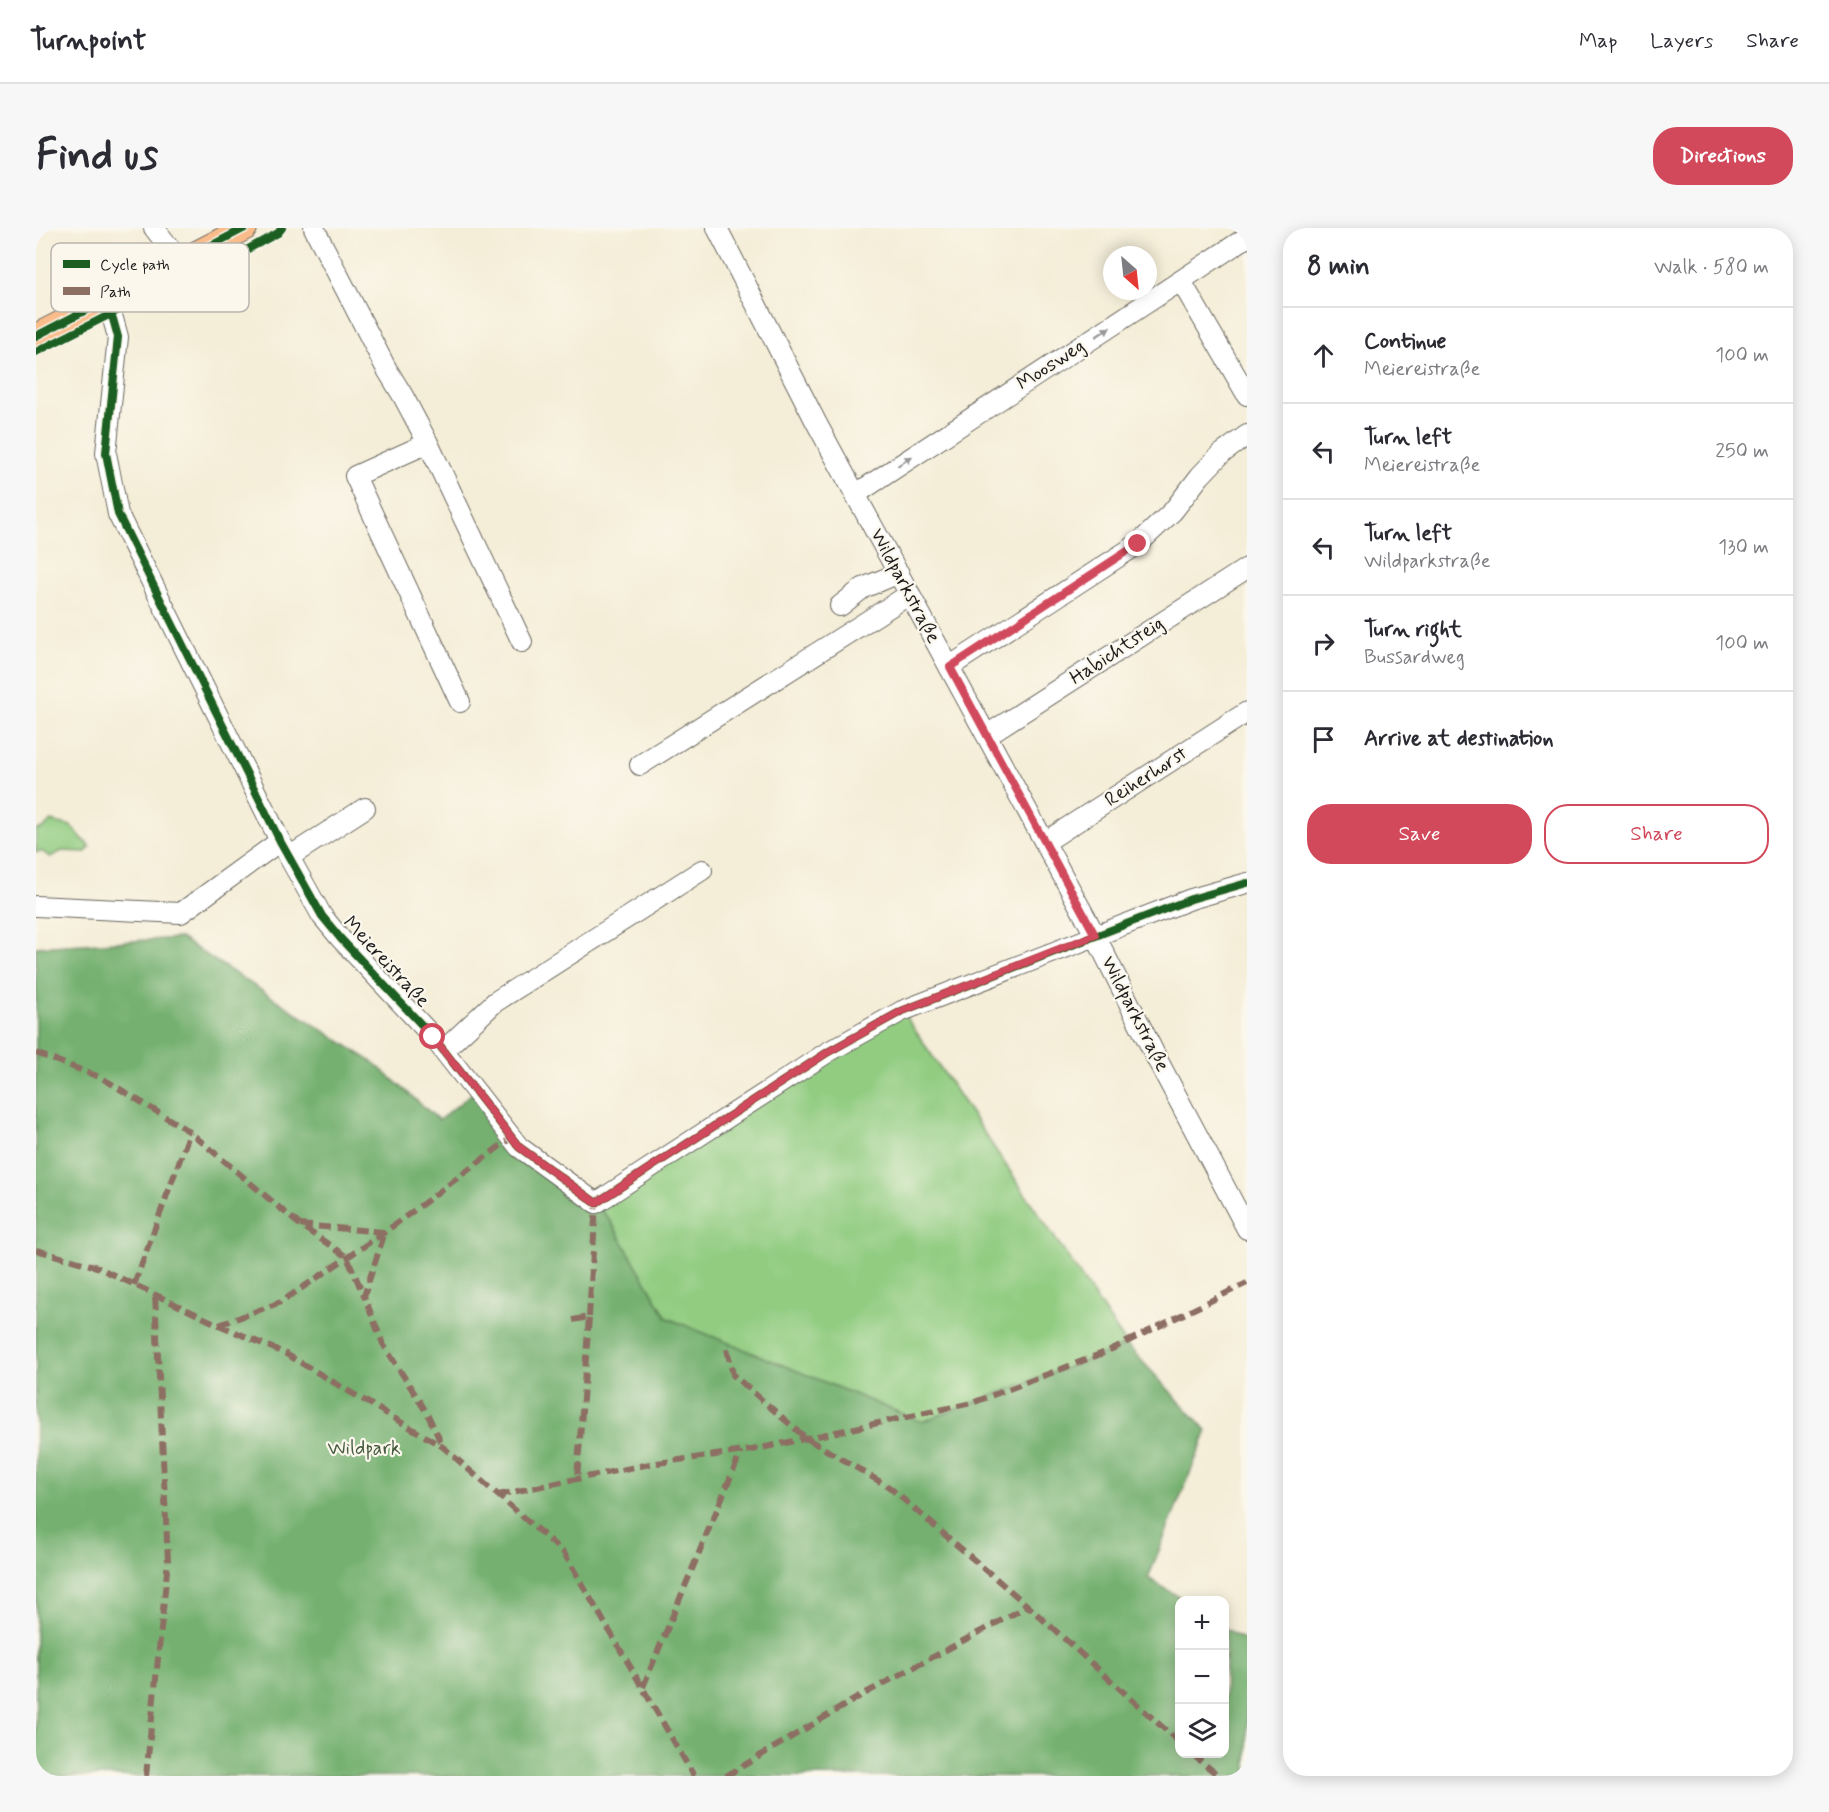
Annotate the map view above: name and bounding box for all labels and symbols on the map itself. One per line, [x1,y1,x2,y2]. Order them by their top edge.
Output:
legend [51,243,249,312]
north arrow [1103,246,1157,300]
text: Cycle path [100,255,170,276]
text: Path [100,282,131,303]
one-way arrow [1095,326,1111,337]
street label: Moosweg [1012,333,1090,397]
one-way arrow [896,456,913,467]
street label: Wildparkstraße [863,524,947,648]
route end [1124,530,1150,556]
street label: Habichtsteig [1065,610,1169,692]
street label: Reiherhorst [1100,740,1192,814]
street label: Meiereistraße [336,910,436,1014]
street label: Wildparkstraße [1094,951,1176,1077]
route start [419,1023,445,1049]
park label: Wildpark [327,1435,401,1462]

